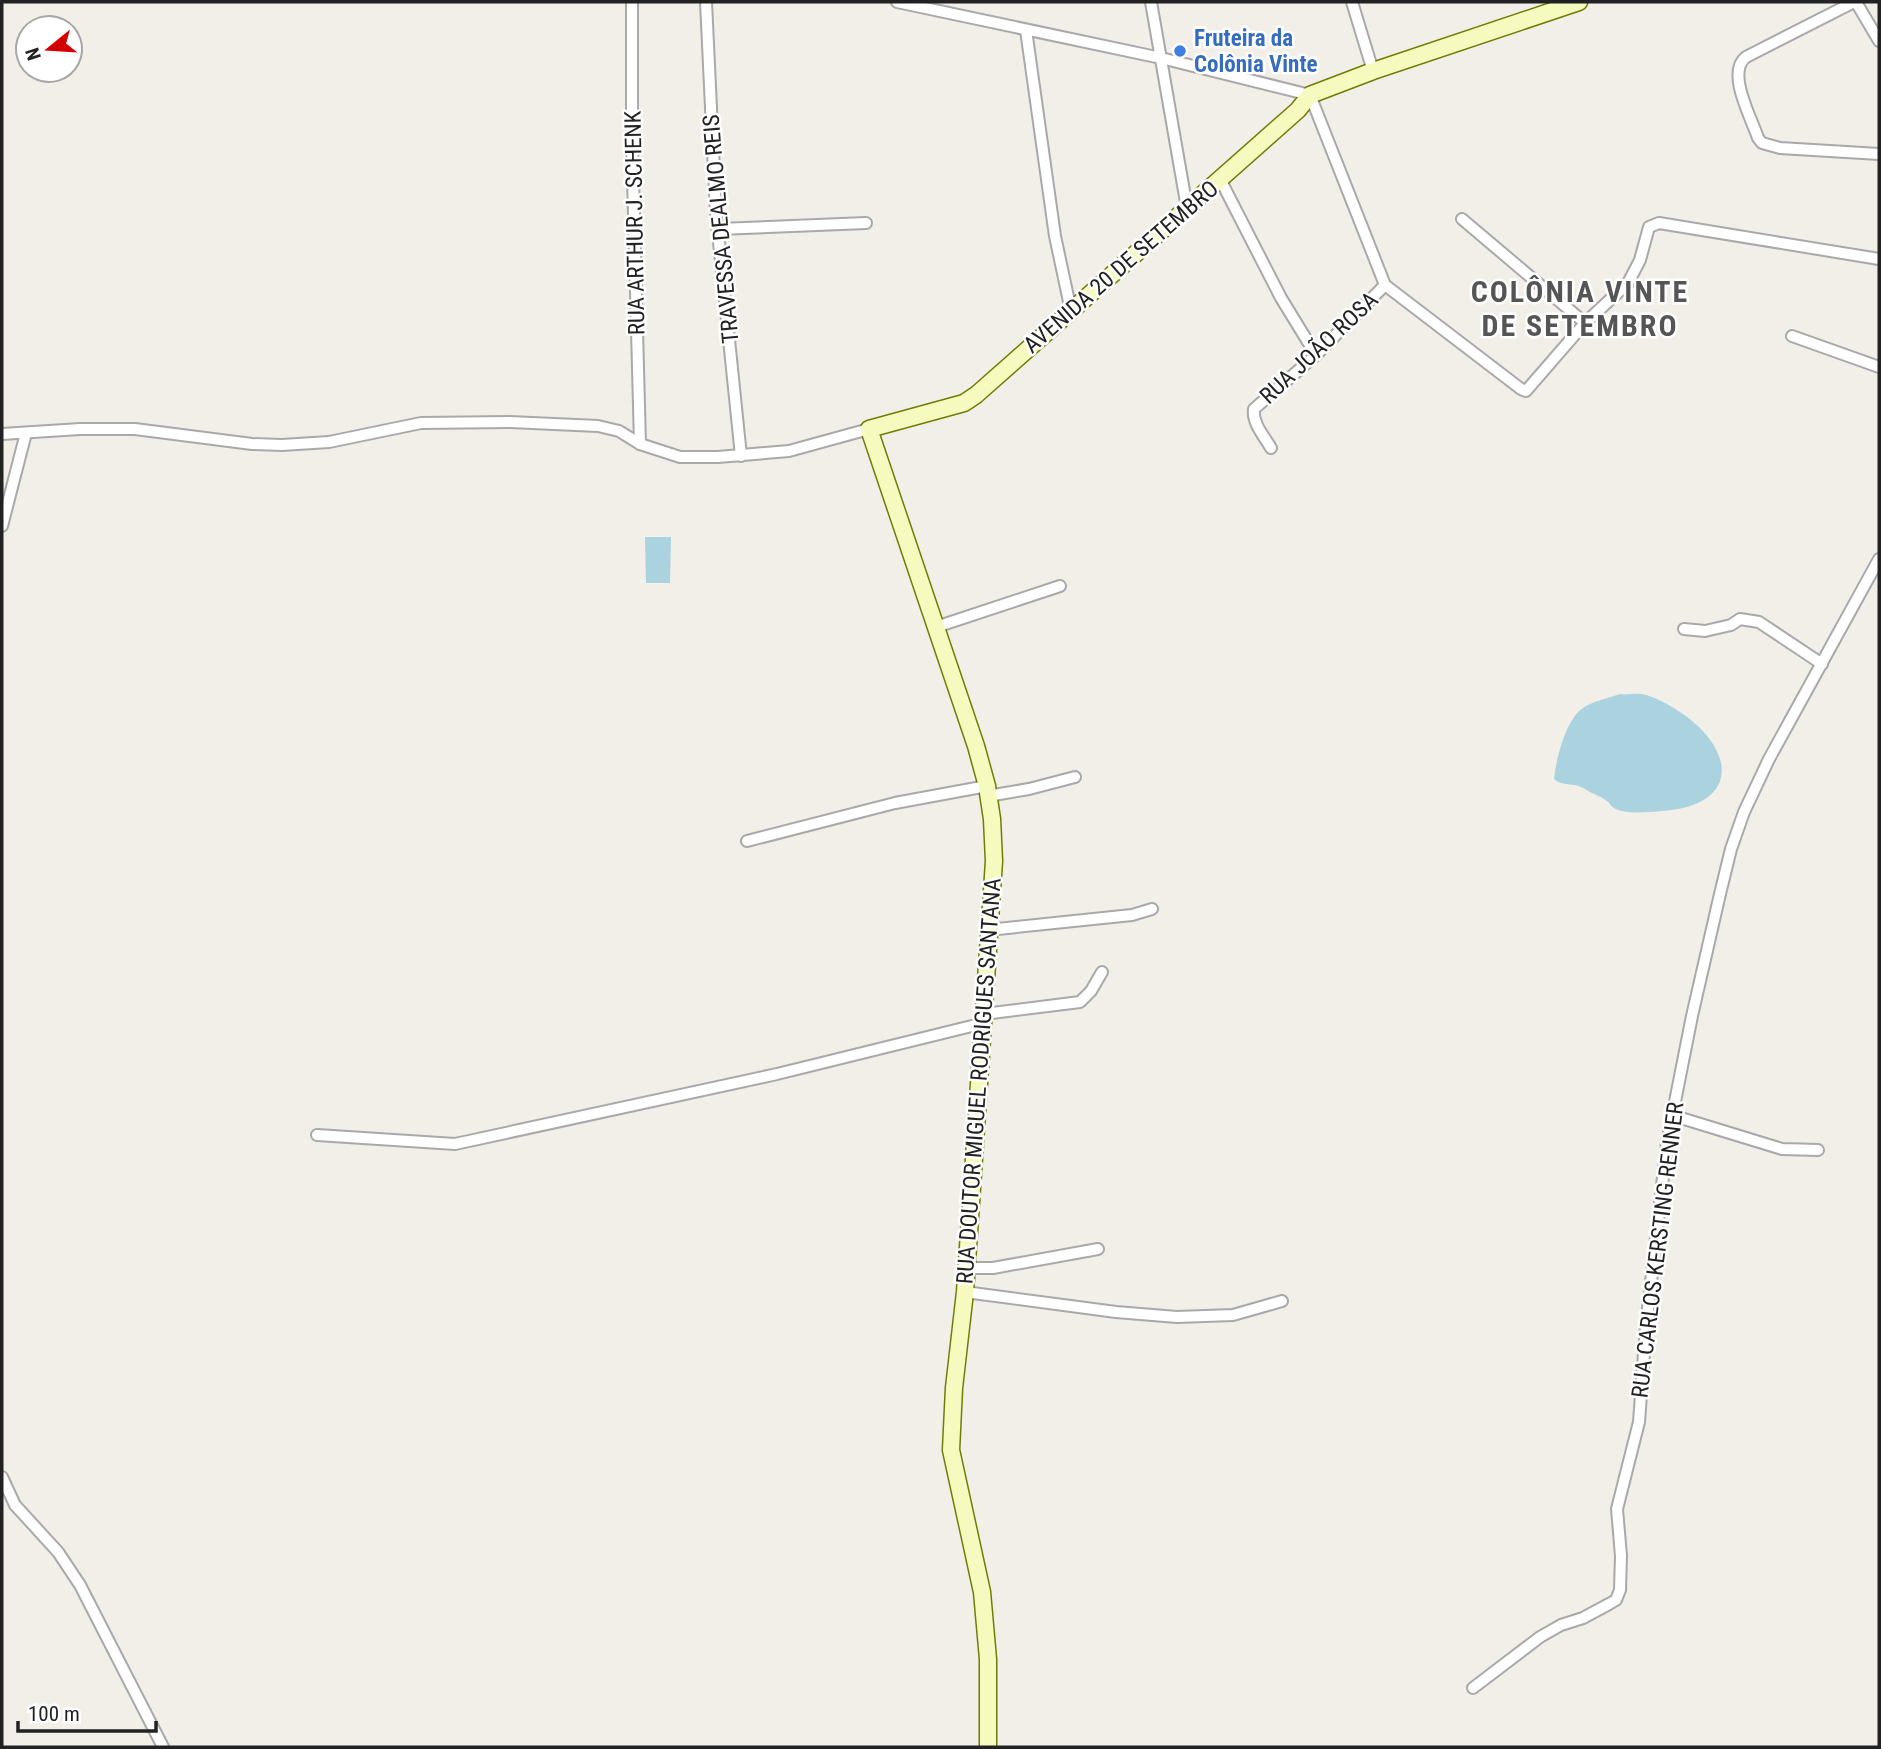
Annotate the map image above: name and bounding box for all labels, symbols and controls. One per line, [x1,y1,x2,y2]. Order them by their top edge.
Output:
north arrow [14,14,84,84]
place label: Fruteira da Colônia Vinte [1194,25,1318,78]
marker: Fruteira da Colônia Vinte [1172,43,1188,59]
text: N [21,45,46,63]
street label: RUA ARTHUR J. SCHENK [620,110,650,335]
street label: TRAVESSA DEALMO REIS [698,113,744,345]
street label: AVENIDA 20 DE SETEMBRO [1018,175,1224,359]
district label: COLÔNIA VINTE DE SETEMBRO [1471,274,1689,343]
street label: RUA JOÃO ROSA [1254,286,1384,410]
street label: RUA DOUTOR MIGUEL RODRIGUES SANTANA [951,877,1007,1285]
street label: RUA CARLOS KERSTING RENNER [1626,1101,1690,1399]
scale bar [18,1690,156,1734]
text: 100 m [28,1702,80,1726]

